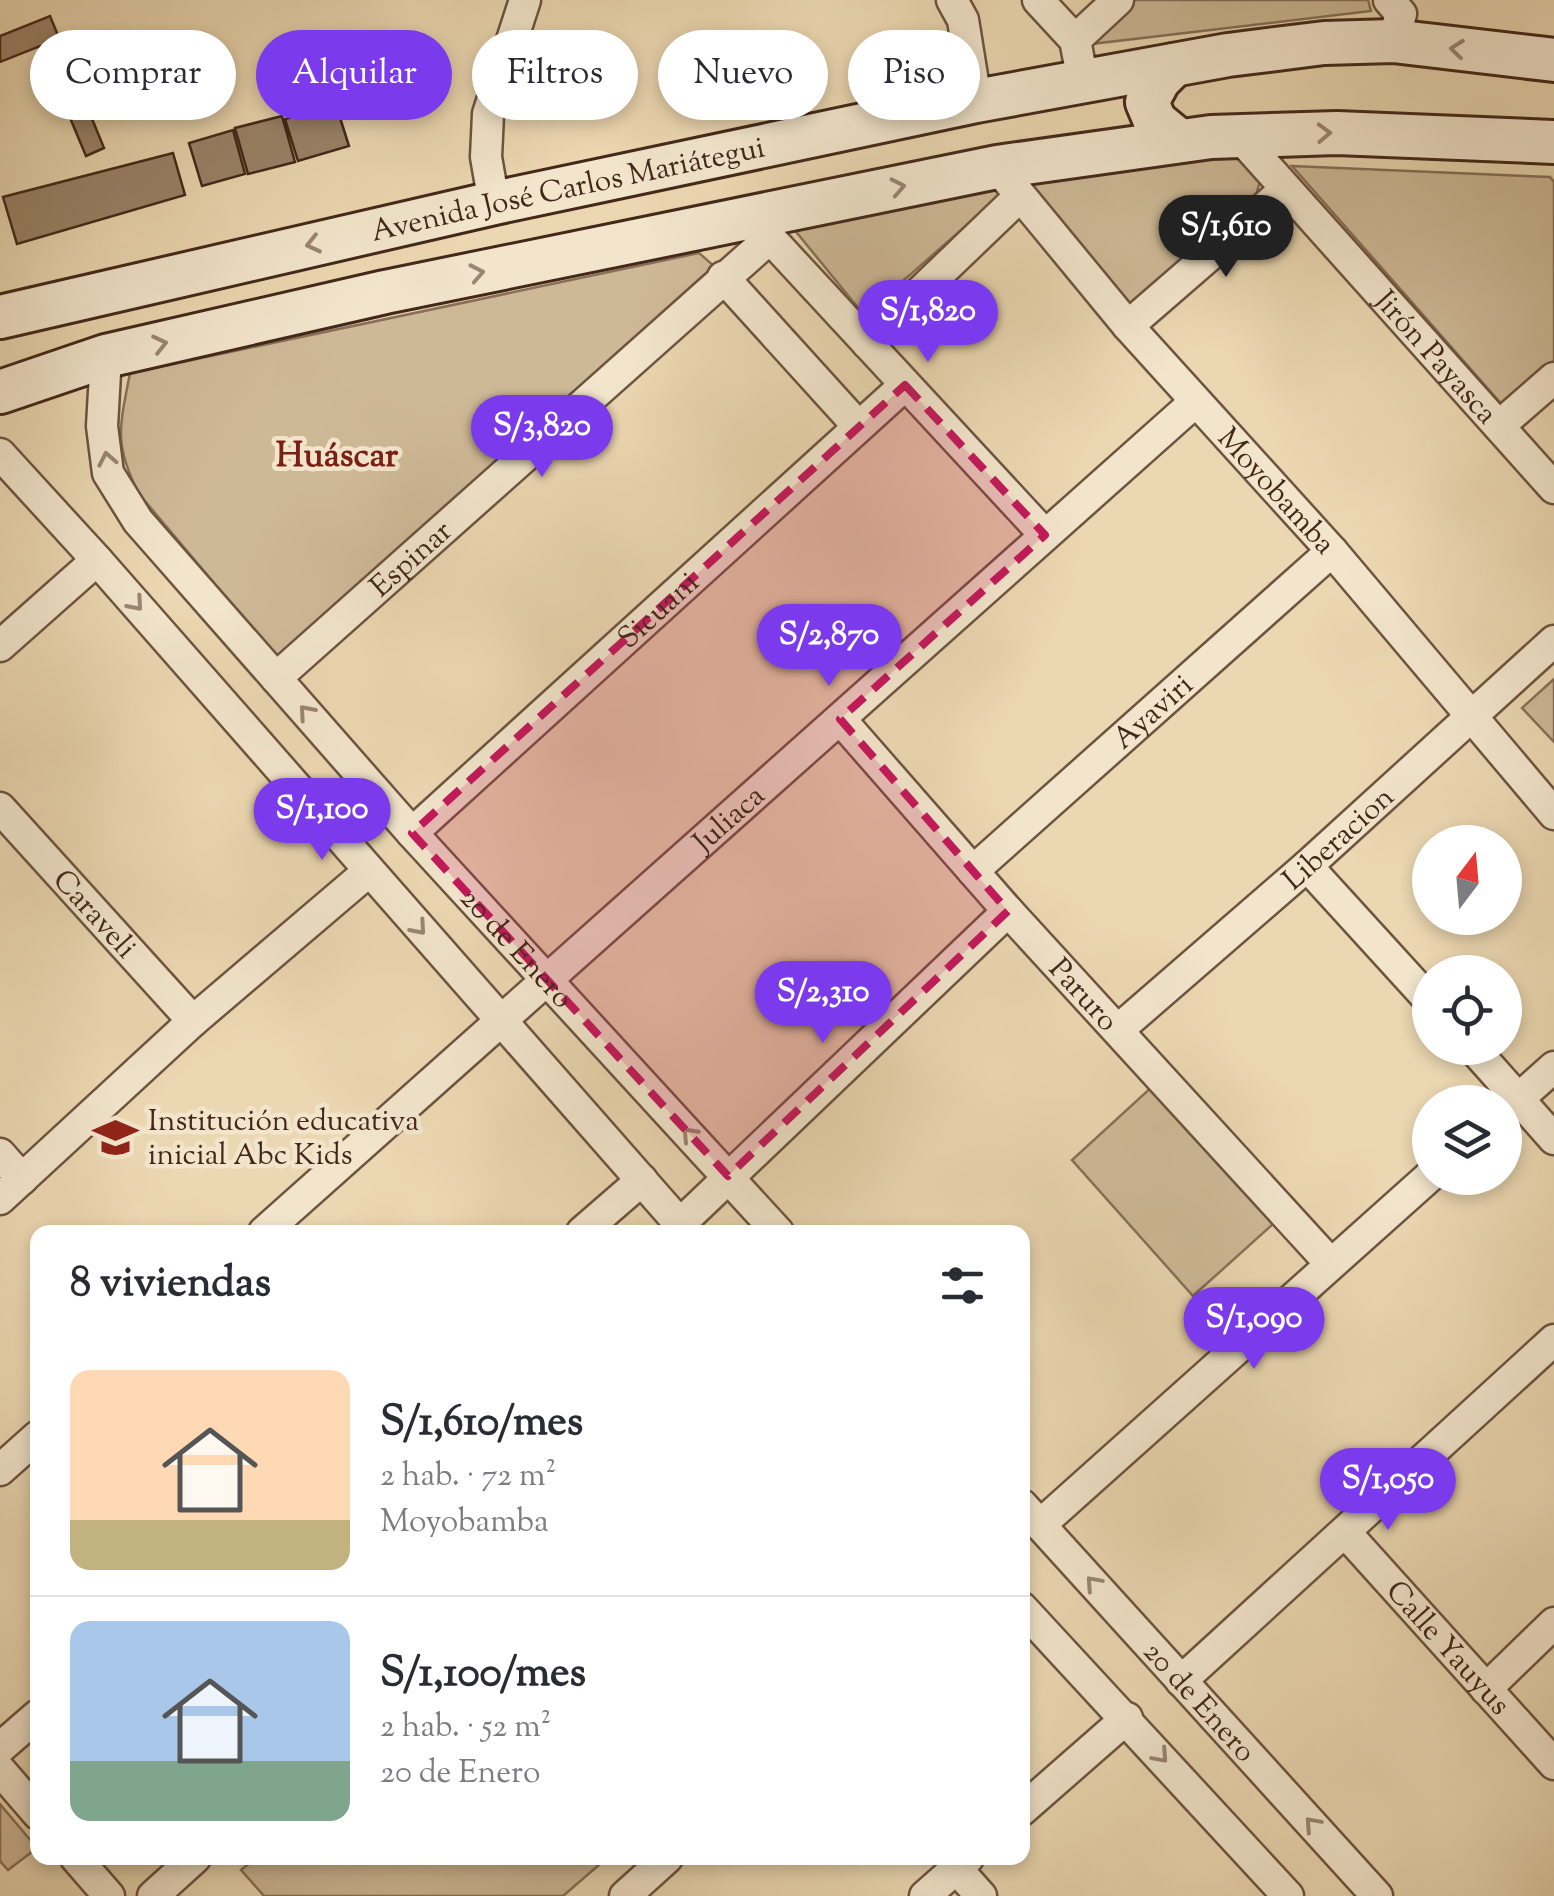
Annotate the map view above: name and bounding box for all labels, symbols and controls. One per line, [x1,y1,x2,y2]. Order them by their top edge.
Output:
chip: Comprar [30,30,236,120]
chip: Alquilar [256,30,452,120]
chip: Filtros [472,30,638,120]
chip: Nuevo [658,30,828,120]
chip: Piso [848,30,980,120]
one-way arrow [1449,39,1465,60]
one-way arrow [1317,123,1333,144]
street label: Avenida José Carlos Mariátegui [367,127,769,255]
one-way arrow [890,177,907,198]
pin: S/1,610 [1134,195,1318,280]
text: S/1,610 [1181,204,1271,250]
one-way arrow [305,232,322,253]
one-way arrow [468,264,485,285]
pin: S/1,820 [836,280,1020,365]
street label: Jirón Payasca [1362,281,1507,435]
text: S/1,820 [880,289,976,335]
one-way arrow [151,334,168,355]
pin: S/3,820 [450,395,634,480]
text: S/3,820 [493,404,591,450]
street label: Moyobamba [1206,419,1344,565]
district label: Huáscar [276,432,399,483]
one-way arrow [97,451,118,467]
street label: Espinar [361,512,463,609]
street label: Sicuani [609,563,710,660]
one-way arrow [125,592,143,611]
pin: S/2,870 [737,604,921,689]
text: S/2,870 [779,613,879,659]
street label: Ayaviri [1104,666,1204,761]
one-way arrow [300,706,318,724]
street label: Juliaca [683,776,776,865]
street label: Liberacion [1274,777,1405,902]
pin: S/1,100 [230,778,414,863]
text: S/1,100 [276,787,368,833]
north arrow [1412,825,1522,935]
map controls [1412,825,1522,1195]
street label: Caraveli [41,861,145,969]
street label: 20 de Enero [449,879,582,1019]
one-way arrow [408,916,426,934]
street label: Paruro [1037,950,1127,1042]
button: locate [1412,955,1522,1065]
pin: S/2,310 [731,961,915,1046]
text: S/2,310 [777,970,869,1016]
button: layers [1412,1085,1522,1195]
place label: Institución educativa inicial Abc Kids [148,1101,419,1178]
school or university icon: Institución educativa inicial Abc Kids [91,1113,139,1161]
one-way arrow [683,1127,701,1146]
text: 8 viviendas [70,1255,271,1315]
icon: filters [935,1258,990,1313]
pin: S/1,090 [1162,1287,1346,1372]
text: S/1,090 [1206,1296,1302,1342]
text: S/1,610/mes [380,1394,583,1454]
icon: home [150,1410,270,1530]
pin: S/1,050 [1296,1448,1480,1533]
text: 2 hab. · 72 m² [380,1454,556,1500]
text: S/1,050 [1342,1457,1434,1503]
text: Moyobamba [380,1500,549,1546]
street label: Calle Yauyus [1375,1572,1519,1726]
one-way arrow [1087,1576,1105,1595]
street label: 20 de Enero [1132,1633,1265,1773]
text: S/1,100/mes [380,1645,586,1705]
icon: home [150,1661,270,1781]
text: 2 hab. · 52 m² [380,1705,551,1751]
one-way arrow [1149,1744,1167,1763]
text: 20 de Enero [380,1751,541,1797]
one-way arrow [1305,1817,1323,1836]

